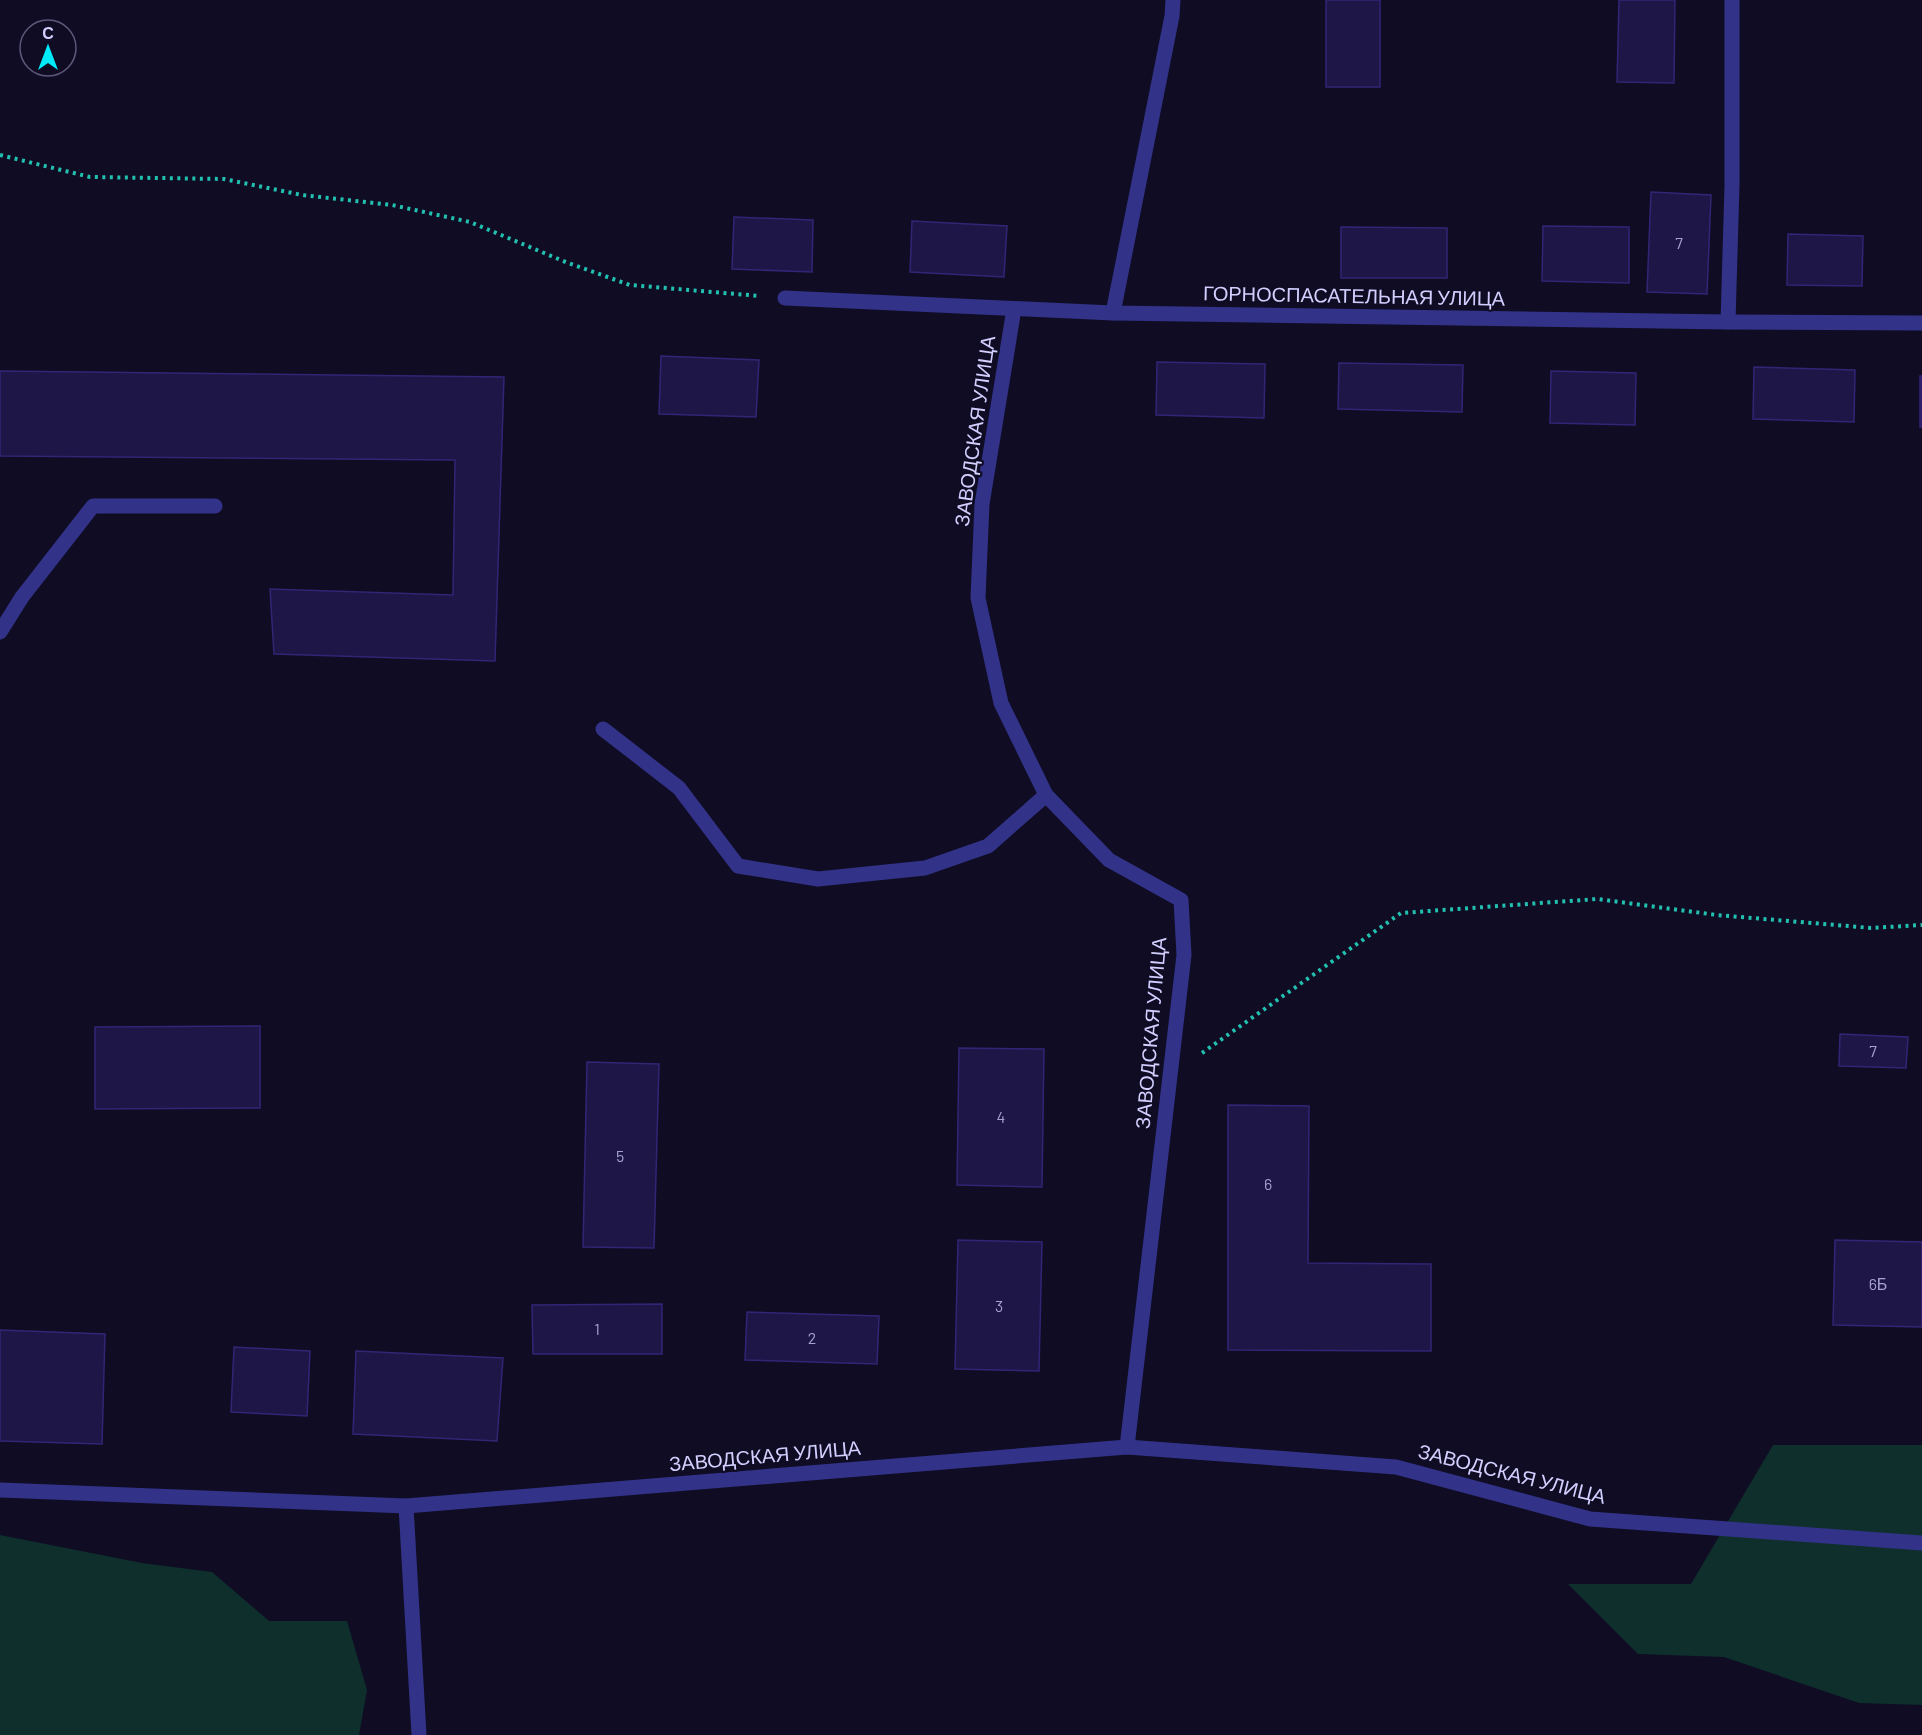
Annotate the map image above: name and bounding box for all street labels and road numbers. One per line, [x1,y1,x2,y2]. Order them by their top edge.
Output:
street label: ГОРНОСПАСАТЕЛЬНАЯ УЛИЦА [1203,280,1506,310]
street label: ЗАВОДСКАЯ УЛИЦА [949,333,999,528]
street label: ЗАВОДСКАЯ УЛИЦА [1130,935,1170,1130]
street label: ЗАВОДСКАЯ УЛИЦА [668,1435,862,1475]
street label: ЗАВОДСКАЯ УЛИЦА [1416,1438,1609,1508]

